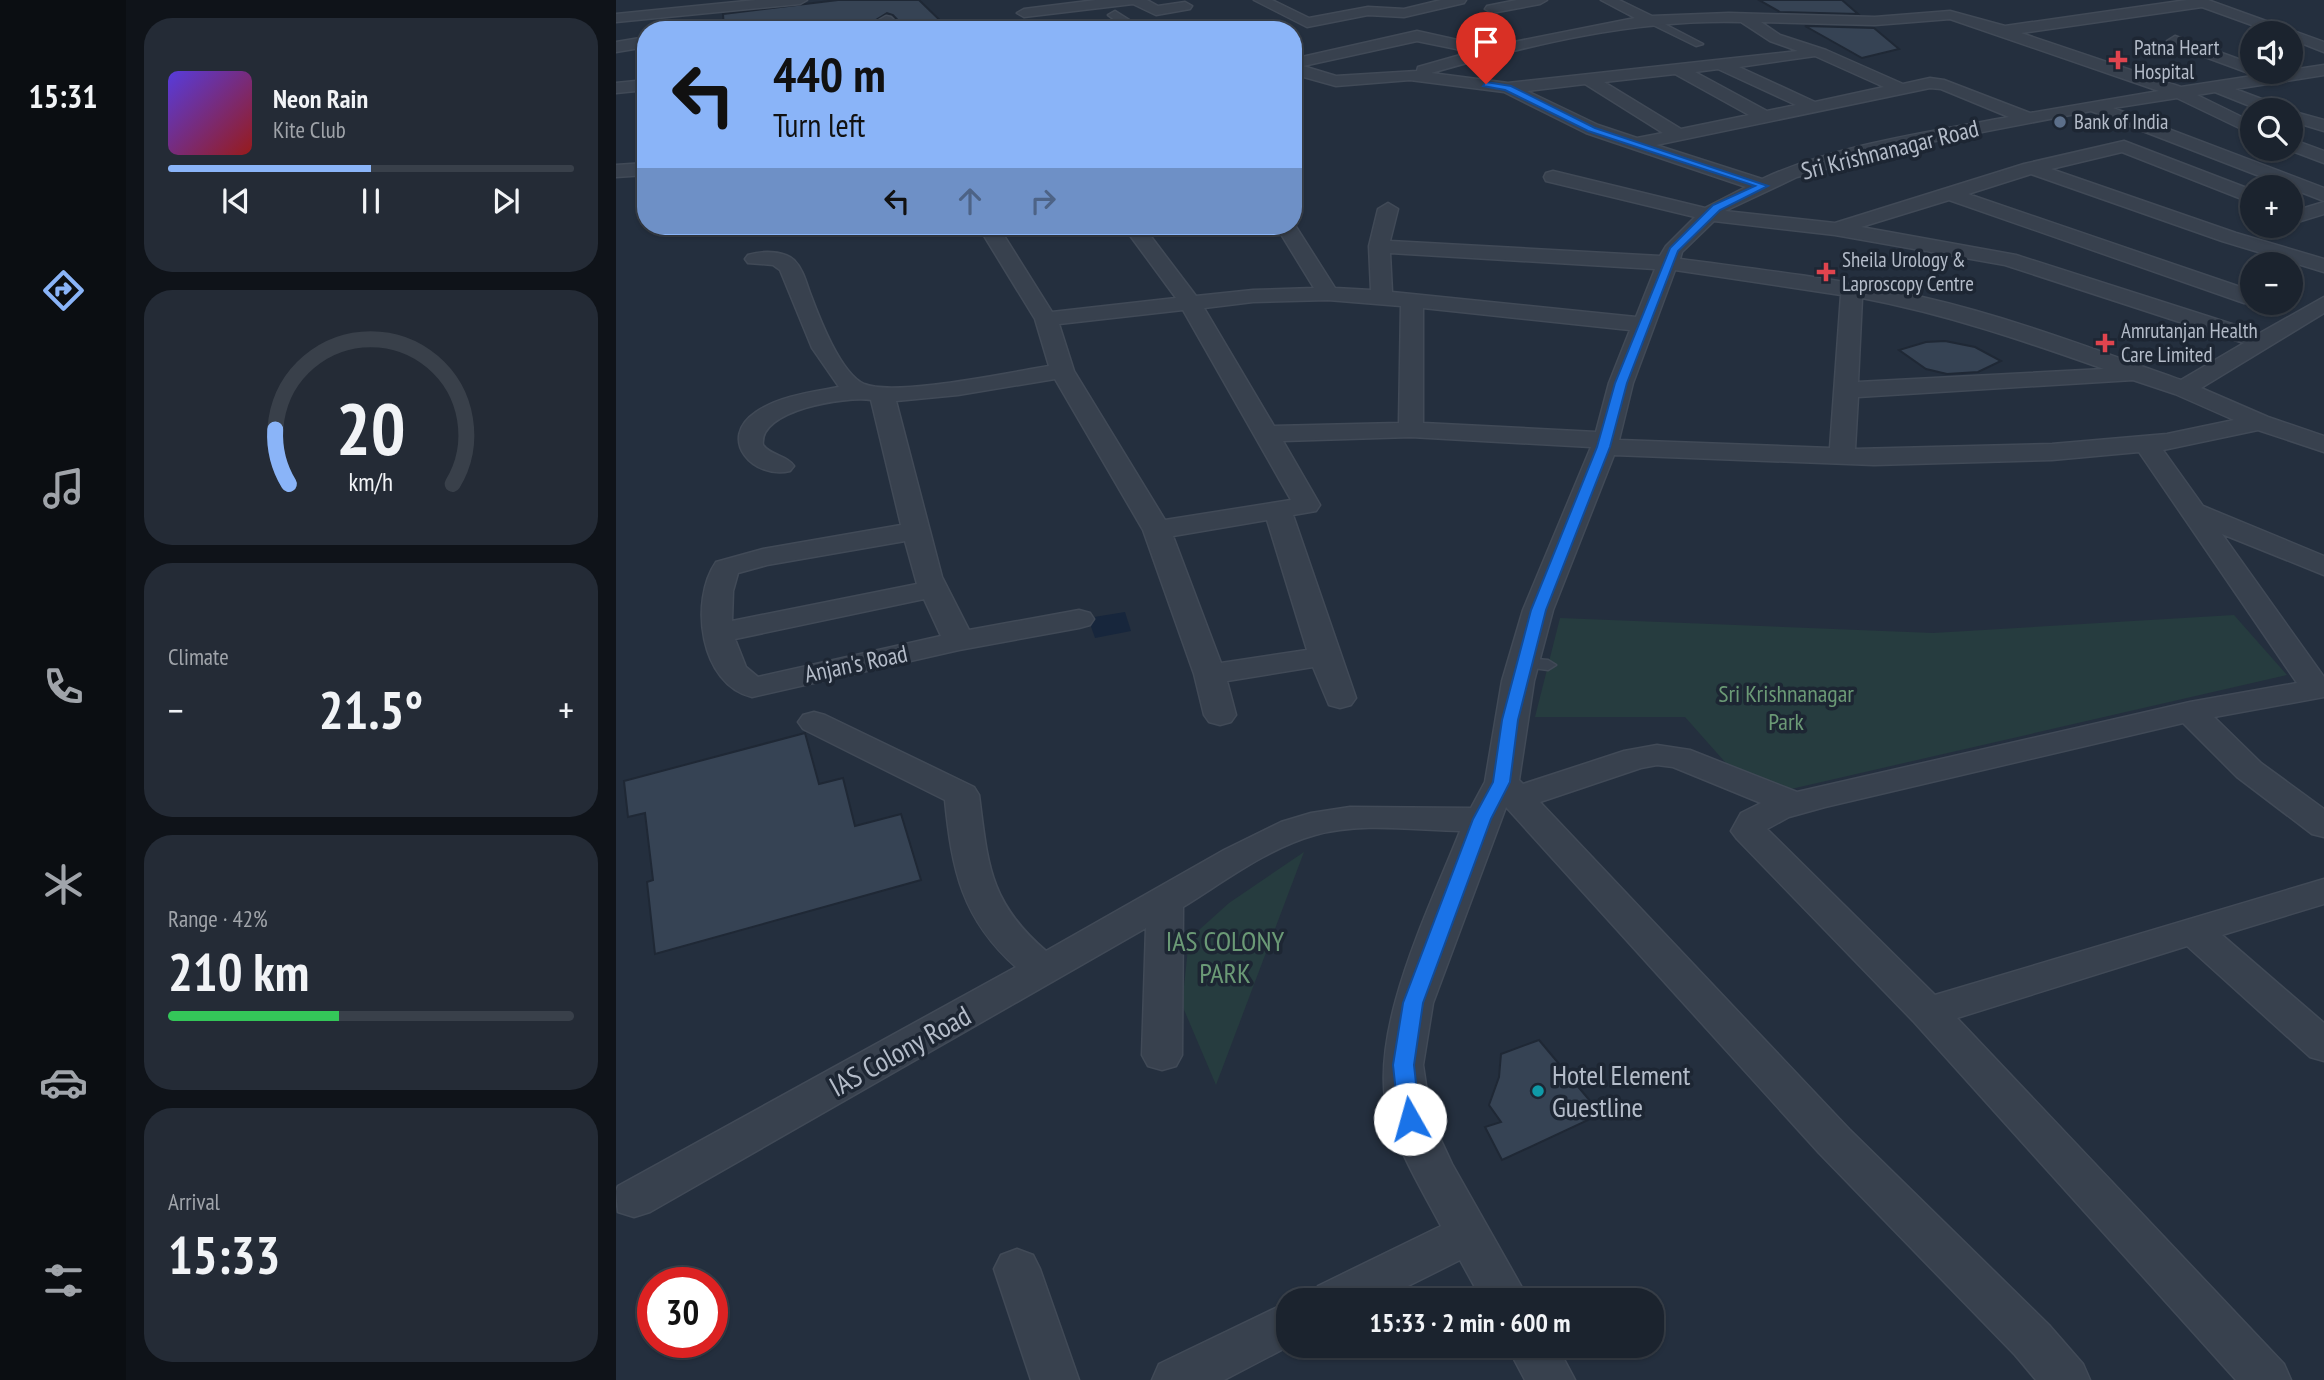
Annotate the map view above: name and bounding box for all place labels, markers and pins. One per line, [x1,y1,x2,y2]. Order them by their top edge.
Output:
pin [1456,12.0,1516,84]
place label: Patna Heart Hospital [2134,34,2220,85]
marker: Patna Heart Hospital [2108,50,2128,70]
place label: Bank of India [2074,108,2168,135]
marker: Bank of India [2052,114,2068,130]
place label: Sheila Urology & Laproscopy Centre [1842,246,1974,297]
marker: Sheila Urology & Laproscopy Centre [1816,262,1836,282]
place label: Amrutanjan Health Care Limited [2121,317,2258,368]
marker: Amrutanjan Health Care Limited [2095,333,2115,353]
place label: Hotel Element Guestline [1552,1056,1691,1125]
marker: Hotel Element Guestline [1530,1083,1546,1099]

